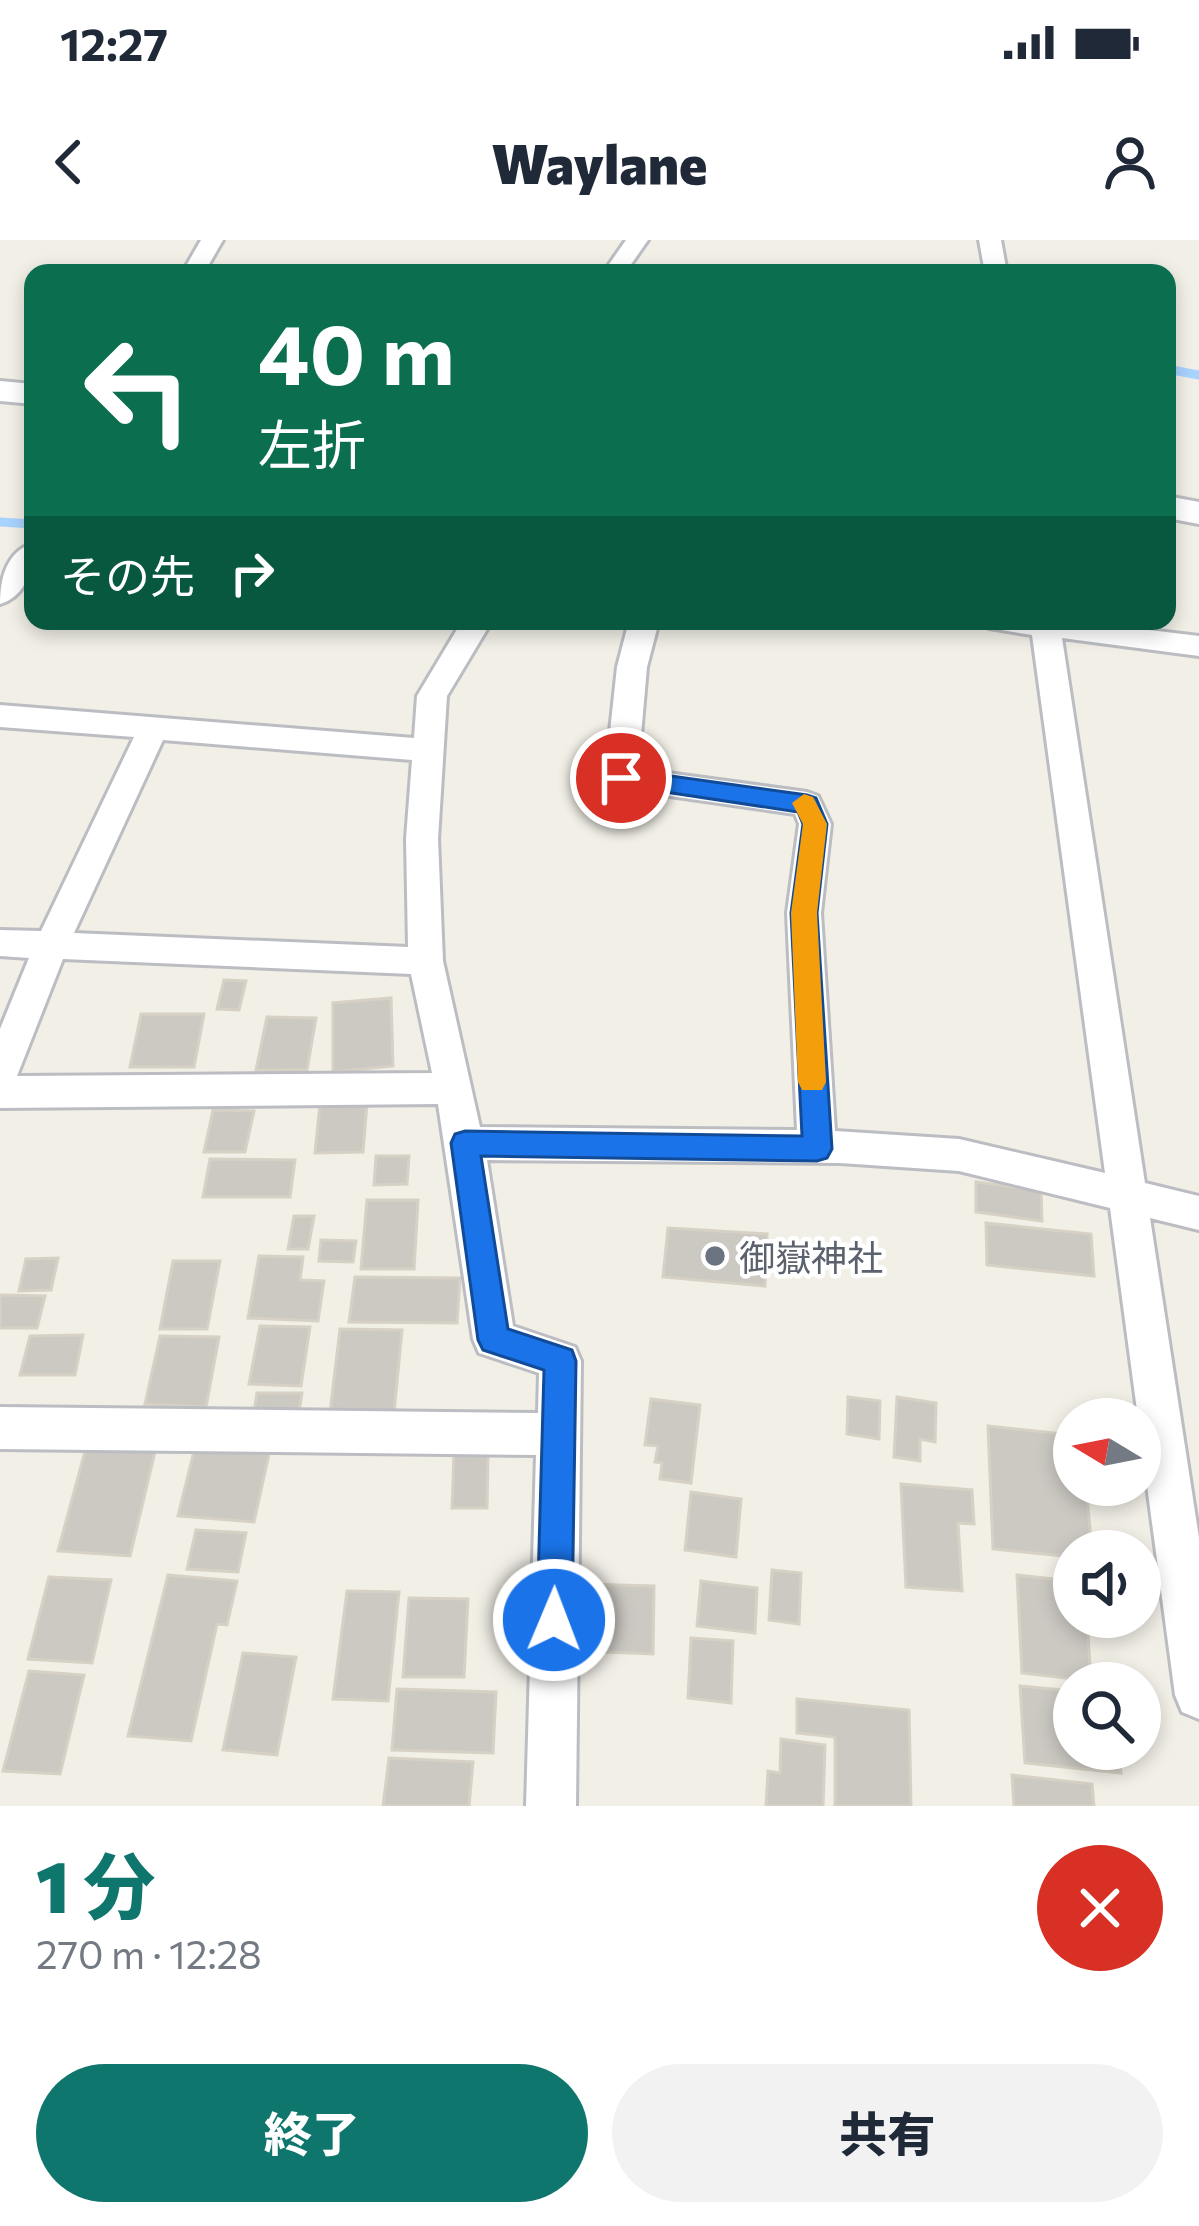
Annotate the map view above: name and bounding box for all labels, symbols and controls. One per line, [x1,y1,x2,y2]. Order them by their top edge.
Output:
text: 12:27 [60,15,168,70]
icon: back [36,129,102,195]
text: Waylane [492,129,707,195]
icon: person [1097,129,1163,195]
text: 40 m [258,300,455,402]
icon: left [60,312,216,468]
text: 左折 [258,410,366,476]
icon: right [219,540,285,606]
text: その先 [60,547,195,602]
pin [570,727,672,829]
icon: arrive [588,745,654,811]
place label: 御嶽神社 [739,1234,883,1278]
marker: 御嶽神社 [702,1243,728,1269]
north arrow [1053,1398,1161,1506]
map controls [1053,1398,1161,1770]
button: sound [1053,1530,1161,1638]
position arrow [491,1557,617,1683]
button: search [1053,1662,1161,1770]
text: 1 分 [36,1840,155,1928]
button: close [1037,1845,1163,1971]
text: 270 m · 12:28 [36,1929,262,1977]
button: 終了 [36,2064,588,2202]
button: 共有 [612,2064,1163,2202]

